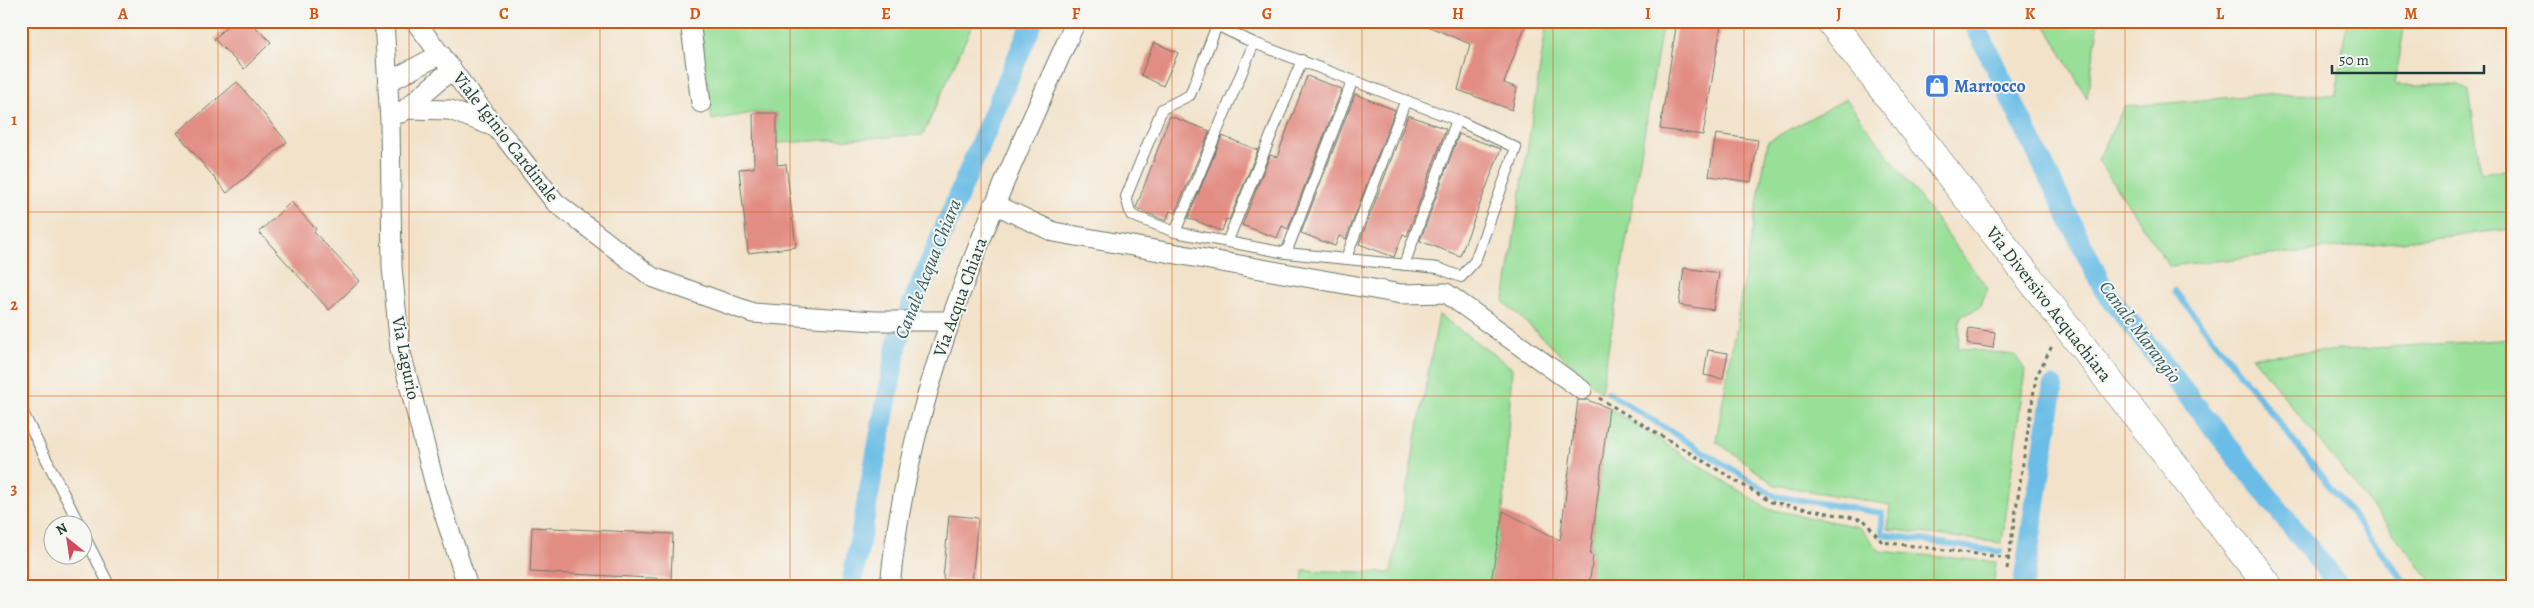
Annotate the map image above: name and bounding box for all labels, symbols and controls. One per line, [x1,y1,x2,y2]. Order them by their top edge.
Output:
text: A [117,3,129,25]
text: B [309,3,319,25]
text: C [499,3,509,25]
text: D [689,3,701,25]
text: E [881,3,891,25]
text: F [1072,3,1081,25]
text: G [1262,3,1272,25]
text: H [1452,3,1464,25]
text: I [1645,3,1651,25]
text: J [1836,3,1842,25]
text: K [2025,3,2036,25]
text: L [2216,3,2225,25]
text: M [2404,3,2418,25]
scale bar [2332,42,2484,74]
text: 50 m [2339,50,2369,70]
street label: Viale Iginio Cardinale [447,66,564,207]
shop icon: Marrocco [1924,73,1950,99]
place label: Marrocco [1954,74,2026,98]
text: 1 [11,109,17,131]
water label: Canale Acqua Chiara [888,195,968,343]
street label: Via Diversivo Acquachiara [1980,221,2118,387]
street label: Via Acqua Chiara [927,233,993,361]
water label: Canale Marangio [2093,275,2187,389]
text: 2 [10,294,18,316]
street label: Via Lagurio [386,313,426,402]
text: 3 [11,478,18,500]
north arrow [42,516,92,566]
text: N [53,518,71,540]

